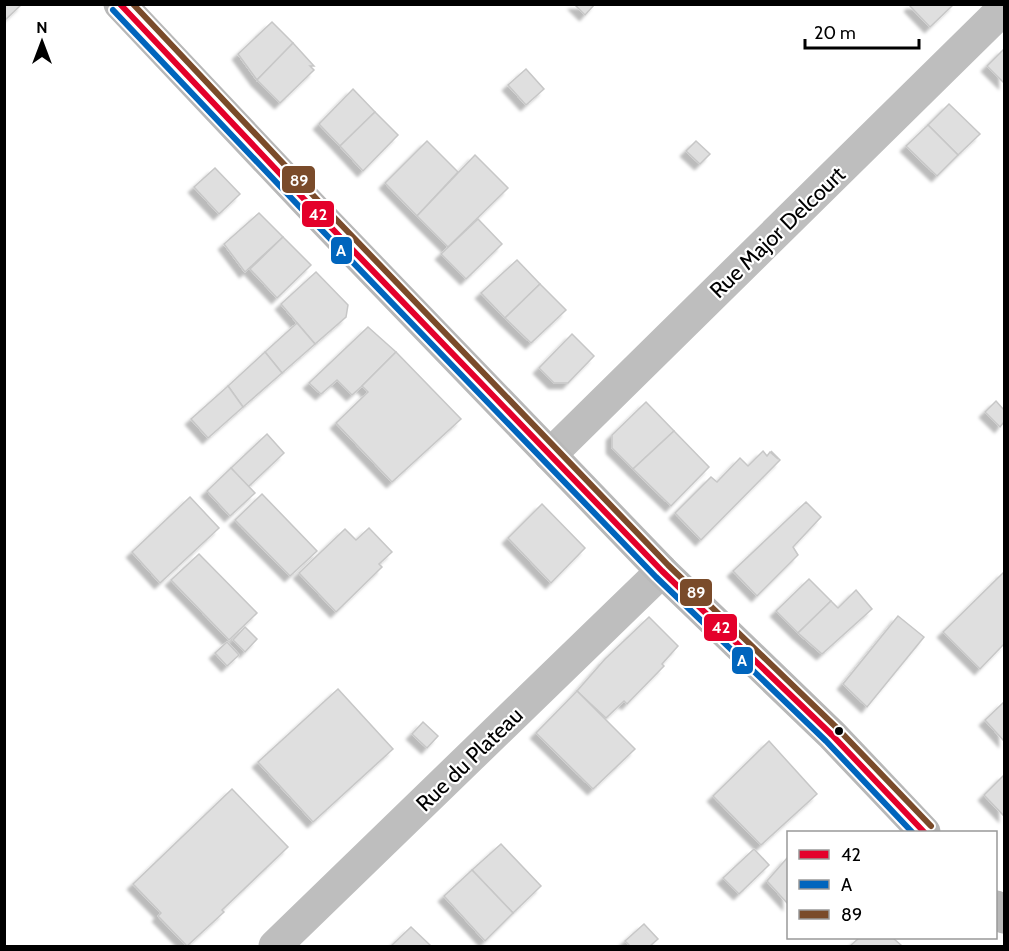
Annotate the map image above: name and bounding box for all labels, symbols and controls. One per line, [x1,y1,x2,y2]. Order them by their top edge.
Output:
north arrow [12,12,72,72]
scale bar [805,12,919,50]
text: N [36,18,48,37]
text: 20 m [814,22,856,44]
street label: Rue Major Delcourt [704,161,851,304]
line badge: 89 [281,165,316,194]
text: 89 [290,171,308,190]
line badge: 42 [301,200,335,228]
text: 42 [309,205,327,224]
line badge: A [330,236,353,265]
text: A [336,241,346,260]
line badge: 89 [679,578,713,607]
text: 89 [687,583,705,602]
line badge: 42 [703,613,738,642]
text: 42 [712,618,730,637]
line badge: A [731,646,754,675]
text: A [737,651,747,670]
street label: Rue du Plateau [410,702,528,817]
unlabelled marker [833,725,845,737]
legend [787,831,997,939]
text: 42 [841,844,861,866]
text: A [841,874,852,896]
text: 89 [841,904,862,926]

